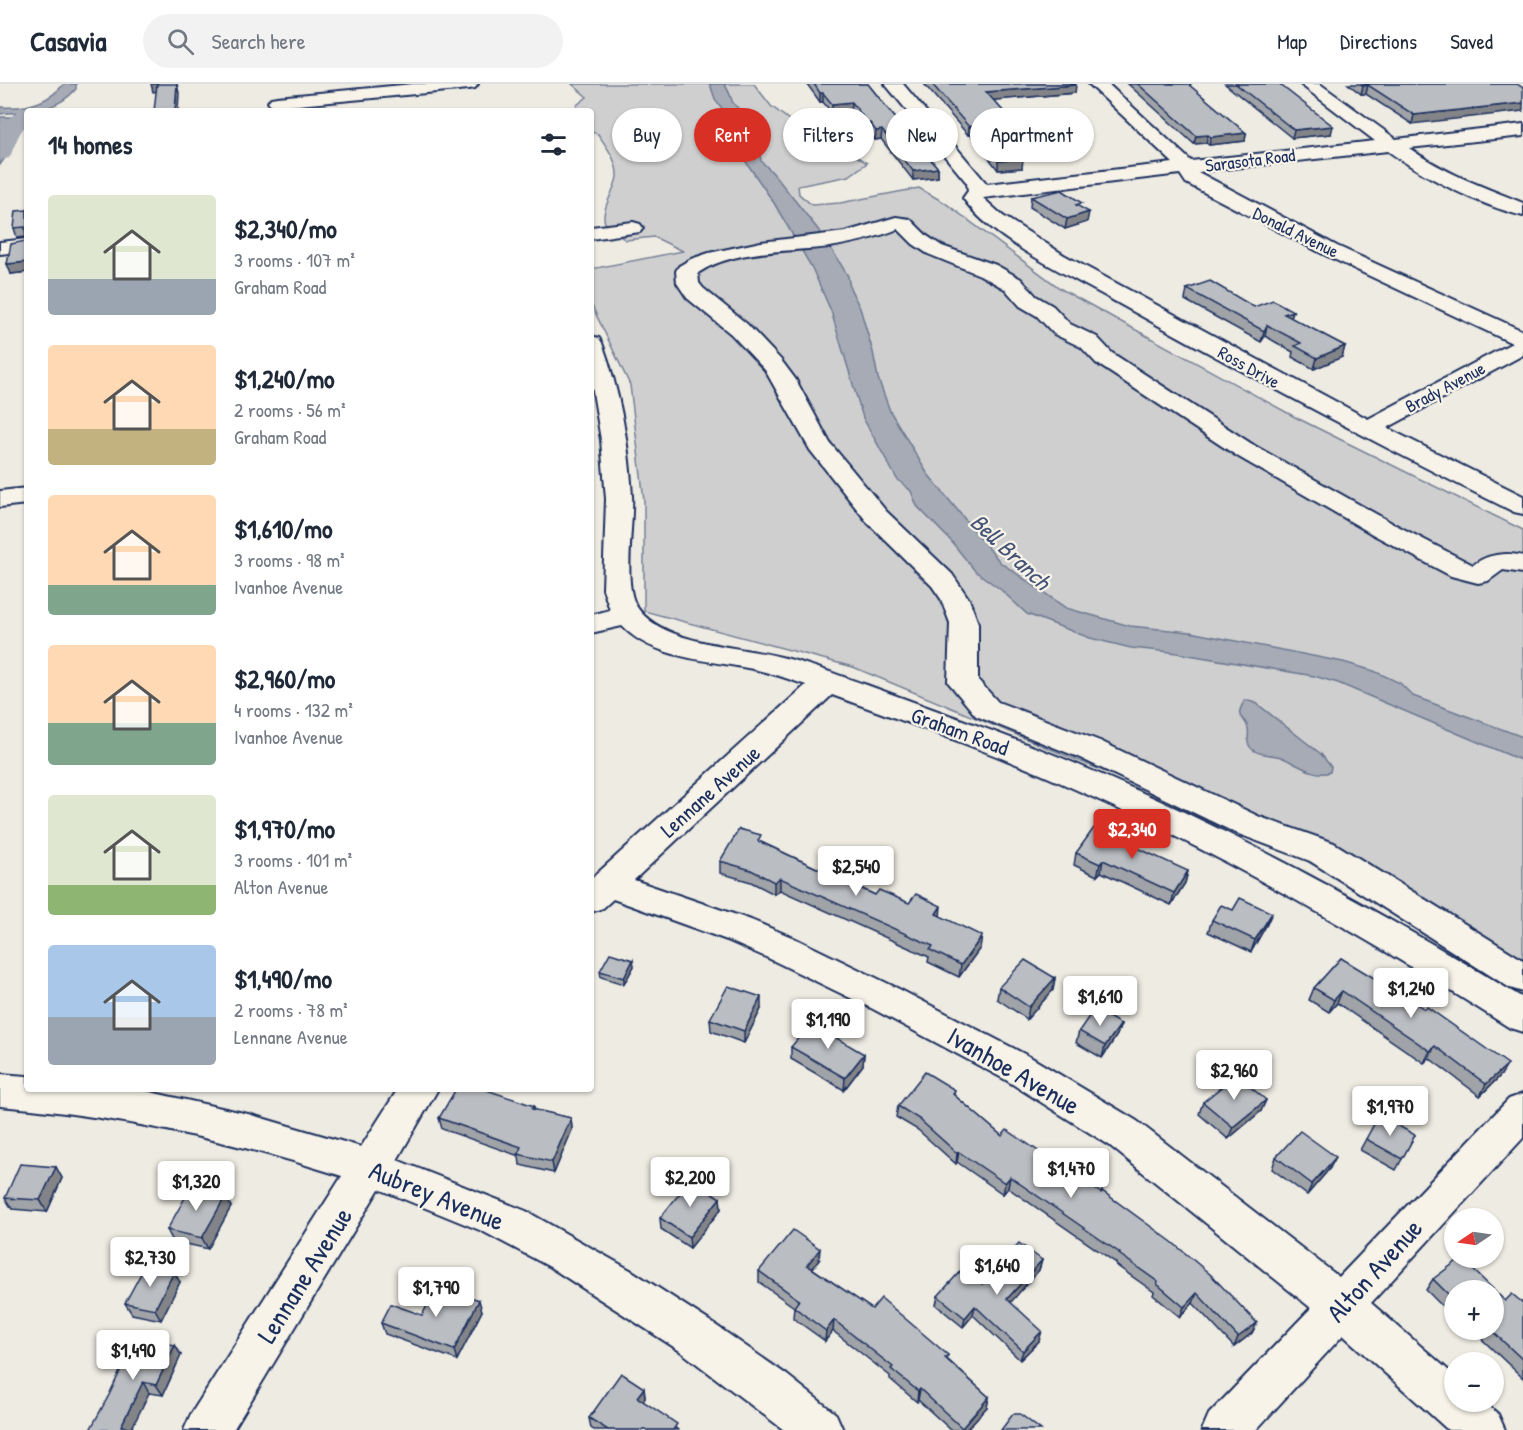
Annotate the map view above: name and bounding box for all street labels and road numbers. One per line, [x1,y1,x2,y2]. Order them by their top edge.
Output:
street label: Sarasota Road [1204,142,1296,178]
street label: Donald Avenue [1249,200,1343,264]
street label: Ross Drive [1214,340,1284,394]
street label: Brady Avenue [1400,355,1490,419]
street label: Graham Road [907,700,1013,763]
street label: Lennane Avenue [654,738,767,844]
street label: Ivanhoe Avenue [941,1018,1087,1123]
street label: Aubrey Avenue [364,1152,510,1239]
street label: Lennane Avenue [248,1200,360,1350]
street label: Alton Avenue [1318,1210,1430,1329]

